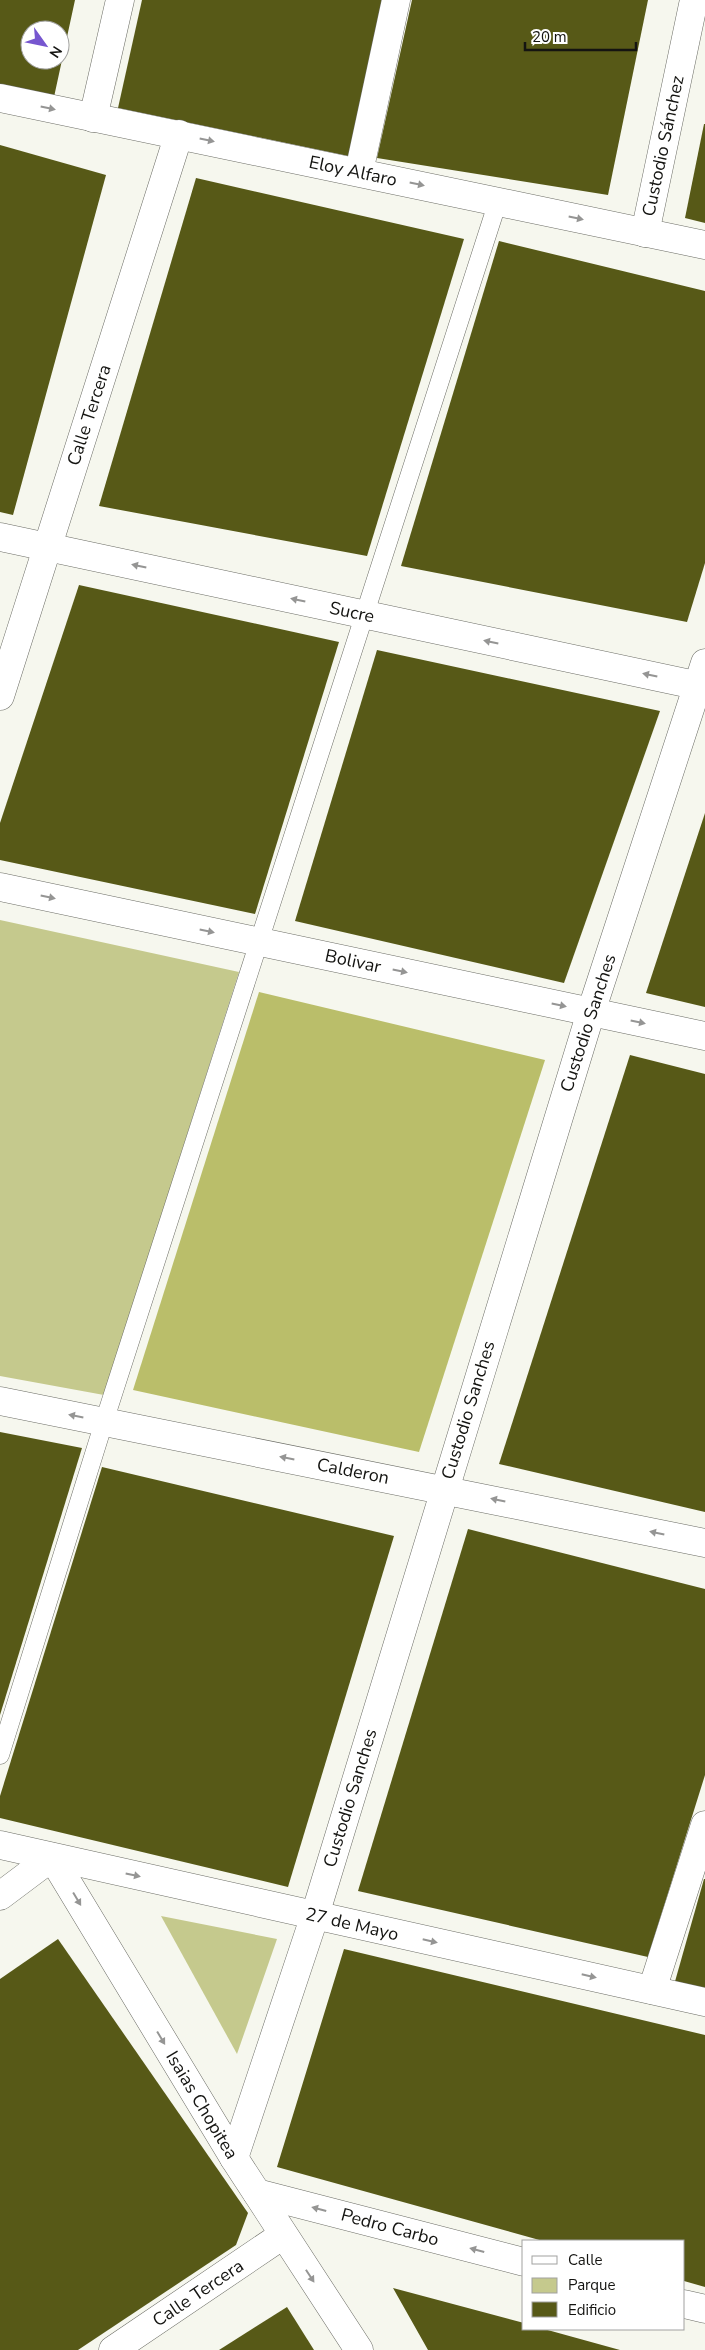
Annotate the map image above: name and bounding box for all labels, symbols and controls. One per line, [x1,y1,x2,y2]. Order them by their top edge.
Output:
north arrow [20,20,70,70]
scale bar [525,20,636,52]
text: 20 m [532,27,567,47]
text: N [45,42,66,61]
street label: Custodio Sánchez [636,73,690,219]
one-way arrow [40,104,55,112]
one-way arrow [199,136,215,144]
street label: Eloy Alfaro [307,150,399,192]
one-way arrow [410,181,426,189]
one-way arrow [569,214,584,222]
street label: Calle Tercera [61,361,117,469]
one-way arrow [131,562,147,570]
one-way arrow [291,596,306,604]
street label: Sucre [327,596,377,628]
one-way arrow [483,637,499,645]
one-way arrow [642,671,658,679]
one-way arrow [40,893,55,901]
one-way arrow [199,927,215,935]
street label: Bolivar [323,943,384,979]
street label: Custodio Sanches [554,951,622,1095]
one-way arrow [392,968,408,976]
one-way arrow [551,1001,567,1009]
one-way arrow [631,1018,646,1026]
street label: Custodio Sanches [436,1338,500,1482]
one-way arrow [69,1412,84,1420]
street label: Calderon [315,1452,391,1490]
one-way arrow [280,1454,295,1462]
one-way arrow [490,1496,506,1504]
one-way arrow [650,1529,665,1537]
street label: Custodio Sanches [318,1726,382,1870]
one-way arrow [125,1871,141,1879]
one-way arrow [73,1892,82,1905]
street label: 27 de Mayo [303,1902,401,1946]
one-way arrow [423,1937,438,1945]
one-way arrow [582,1972,597,1980]
one-way arrow [157,2031,166,2044]
street label: Isaias Chopitea [160,2046,244,2164]
street label: Pedro Carbo [338,2202,442,2252]
one-way arrow [312,2205,327,2213]
legend [522,2240,685,2330]
one-way arrow [469,2246,484,2254]
text: Calle [568,2250,603,2270]
street label: Calle Tercera [148,2254,248,2332]
one-way arrow [305,2269,315,2283]
text: Parque [568,2275,616,2295]
text: Edificio [568,2300,616,2320]

